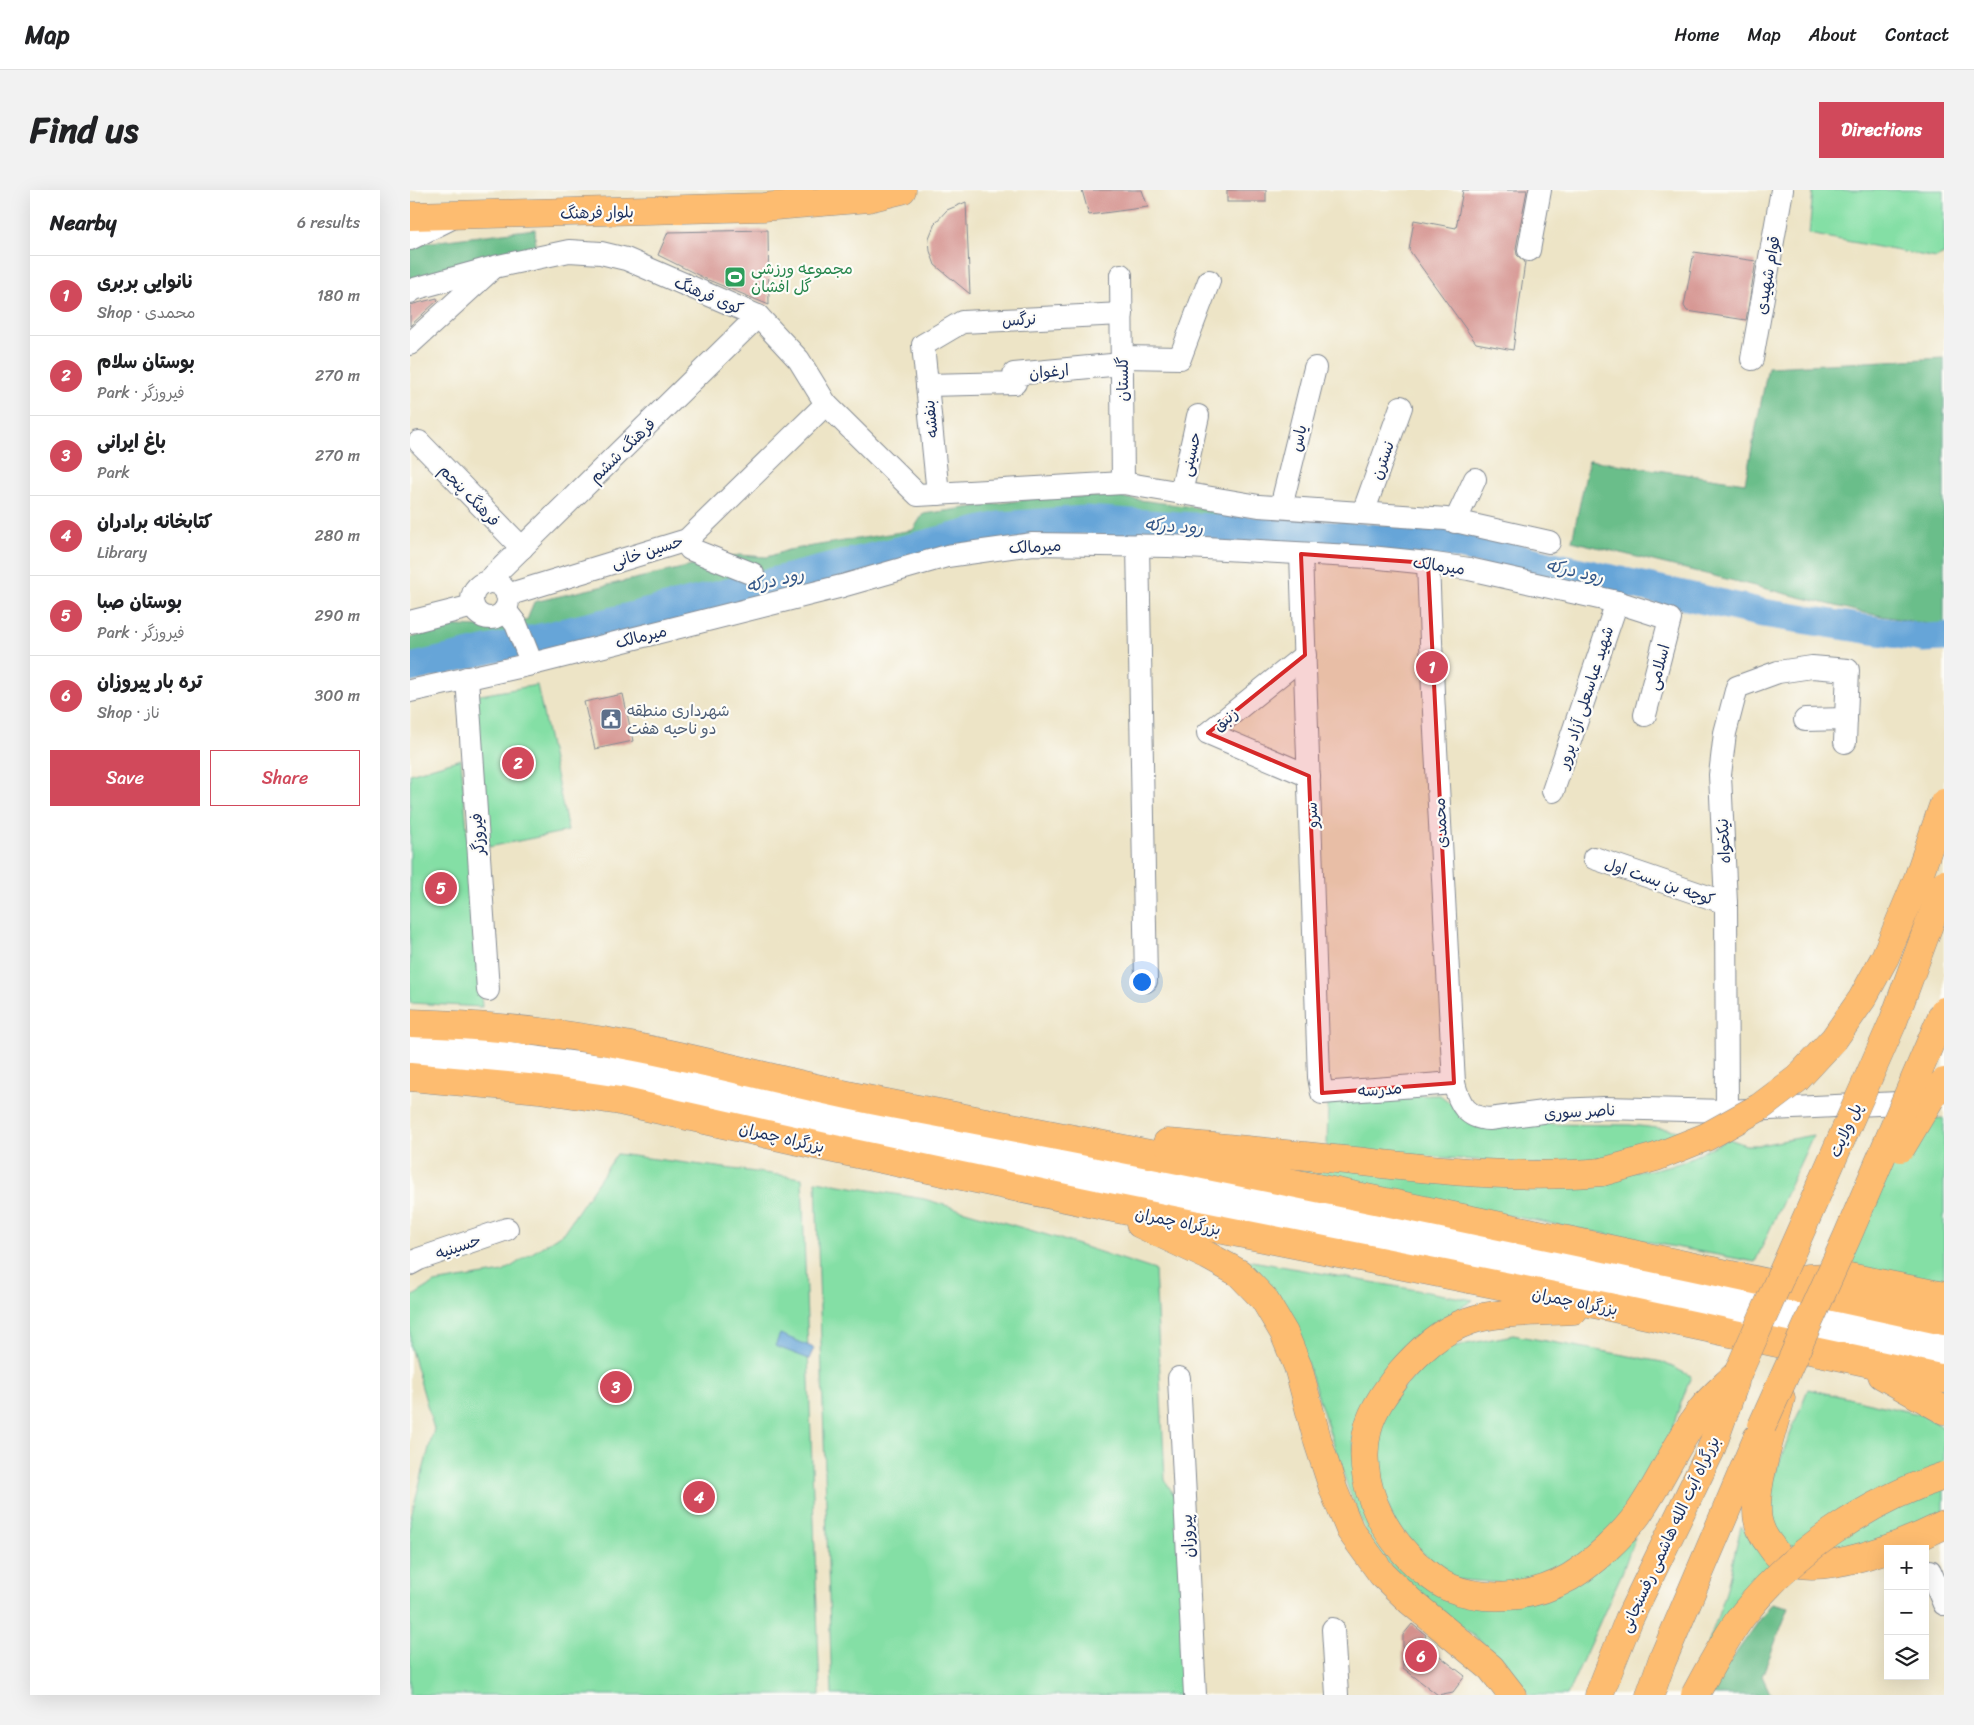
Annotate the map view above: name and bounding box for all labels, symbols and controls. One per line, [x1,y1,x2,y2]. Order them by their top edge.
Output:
text: Map [25,14,69,56]
text: Home [1675,19,1720,51]
text: Map [1748,19,1781,51]
text: About [1809,19,1857,51]
text: Contact [1885,19,1949,51]
text: Find us [30,99,138,161]
button: Directions [1819,102,1944,158]
street label: بلوار فرهنگ [560,197,634,228]
text: Nearby [50,204,116,242]
text: 6 results [297,208,360,237]
street label: قوام شهیدی [1746,233,1789,317]
place label: مجموعه ورزشی گل افشان [751,254,853,301]
text: نانوایی بربری [97,265,194,298]
sports icon: مجموعه ورزشی گل افشان [723,265,747,289]
street label: کوی فرهنگ [670,268,748,323]
text: 1 [63,281,69,310]
text: 180 m [317,281,360,310]
text: Shop · محمدی [97,298,195,327]
street label: نرگس [1001,304,1037,335]
text: بوستان سلام [97,345,195,378]
street label: ارغوان [1028,355,1070,388]
street label: گلستان [1108,356,1137,401]
text: 2 [61,361,71,390]
text: 270 m [315,361,360,390]
text: Park · فیروزگر [97,378,185,407]
street label: بنفشه [914,398,947,439]
street label: فرهنگ ششم [582,411,663,490]
street label: یاس [1281,422,1316,455]
text: باغ ایرانی [97,425,166,458]
street label: حسینی [1171,429,1210,479]
street label: نسترن [1362,437,1403,484]
text: 3 [62,441,70,470]
text: 270 m [315,441,360,470]
street label: فرهنگ پنجم [432,457,507,534]
text: Park [97,458,130,487]
text: کتابخانه برادران [97,505,212,538]
water label: رود درکه [1144,508,1204,544]
text: 4 [61,521,71,550]
text: 280 m [315,521,360,550]
street label: حسین خانی [607,526,687,577]
street label: میرمالک [1008,531,1062,562]
text: Library [97,538,147,567]
street label: میرمالک [1411,547,1467,584]
water label: رود درکه [1543,549,1607,593]
water label: رود درکه [743,558,807,602]
text: بوستان صبا [97,585,182,618]
text: 5 [61,601,71,630]
text: 290 m [314,601,360,630]
street label: میرمالک [612,616,670,657]
text: Park · فیروزگر [97,618,185,647]
street label: شهید عباسعلی آزاد پرور [1548,622,1622,774]
street label: اسلامی [1638,641,1679,693]
pin: 1 [1416,648,1448,686]
text: تره بار پیروزان [97,665,202,698]
text: 6 [61,681,71,710]
text: 300 m [315,681,360,710]
place label: شهرداری منطقه دو ناحیه هفت [627,696,730,743]
text: Shop · ناز [97,698,160,727]
street label: زنبق [1206,700,1245,739]
public building icon: شهرداری منطقه دو ناحیه هفت [599,707,623,731]
pin: 2 [502,744,534,782]
button: Save [50,750,200,806]
button: Share [210,750,360,806]
street label: محمدی [1425,797,1456,849]
street label: سرو [1297,801,1326,830]
street label: فیروزگر [462,812,494,858]
street label: نیکخواه [1708,818,1739,864]
street label: کوچه بن بست اول [1601,849,1719,914]
pin: 5 [425,869,457,907]
your location [1129,969,1155,995]
street label: مدرسه [1357,1073,1403,1106]
street label: ناصر سوری [1543,1095,1617,1128]
street label: پل ولایت [1821,1098,1870,1162]
street label: بزرگراه چمران [736,1114,827,1161]
street label: بزرگراه چمران [1133,1199,1223,1244]
street label: حسینیه [431,1225,485,1268]
street label: بزرگراه چمران [1530,1279,1620,1324]
pin: 3 [600,1368,632,1406]
street label: بزرگراه آیت الله هاشمی رفسنجانی [1611,1431,1728,1637]
pin: 4 [683,1478,715,1516]
street label: پیروزان [1172,1513,1203,1559]
map controls [1884,1545,1929,1680]
button: + [1884,1545,1929,1590]
button: − [1884,1590,1929,1635]
button: layers [1884,1635,1929,1680]
pin: 6 [1405,1637,1437,1675]

